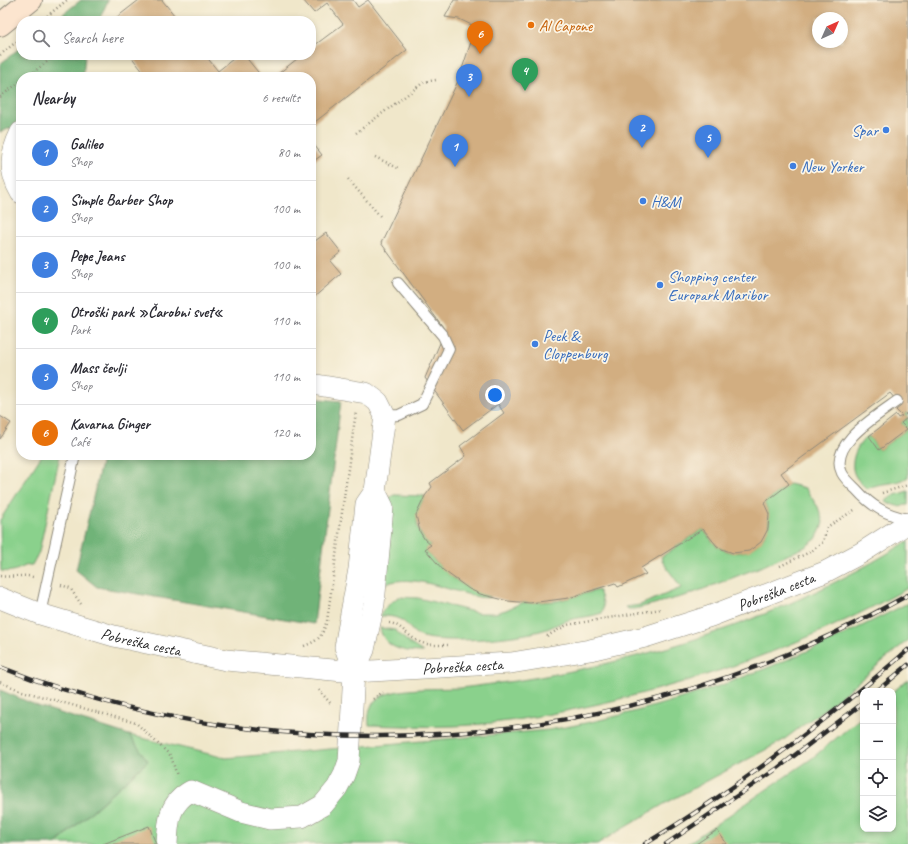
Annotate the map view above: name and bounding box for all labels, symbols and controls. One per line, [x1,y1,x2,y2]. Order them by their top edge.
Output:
north arrow [812,12,848,48]
search box [16,16,316,60]
place label: Al Capone [539,16,594,36]
marker: Al Capone [526,20,536,30]
pin: 6 [467,21,493,54]
icon: search [30,27,52,49]
text: Search here [62,29,123,48]
pin: 4 [512,58,538,91]
pin: 3 [456,64,482,97]
text: Nearby [32,88,75,109]
text: 6 results [262,90,300,106]
pin: 2 [629,115,655,148]
place label: Spar [851,121,879,141]
pin: 5 [695,125,721,158]
marker: Spar [881,125,891,135]
pin: 1 [442,134,468,167]
text: Galileo [70,135,103,154]
text: 1 [42,145,48,161]
text: 80 m [278,145,300,161]
text: Shop [70,154,92,170]
place label: New Yorker [801,157,866,177]
marker: New Yorker [788,161,798,171]
text: Simple Barber Shop [70,191,172,210]
place label: H&M [651,192,682,212]
marker: H&M [638,196,648,206]
text: 2 [42,201,48,217]
text: 100 m [272,201,300,217]
text: Shop [70,210,92,226]
text: Pepe Jeans [70,247,125,266]
text: 3 [42,257,48,273]
text: 100 m [272,257,300,273]
text: Shop [70,266,92,282]
place label: Shopping center Europark Maribor [668,267,770,305]
marker: Shopping center Europark Maribor [655,280,665,290]
text: Otroški park »Čarobni svet« [70,303,223,322]
text: 4 [42,313,48,329]
text: 110 m [272,313,300,329]
text: Park [70,322,91,338]
place label: Peek & Cloppenburg [543,326,609,364]
marker: Peek & Cloppenburg [530,339,540,349]
text: Mass čevlji [70,359,126,378]
text: 5 [42,369,48,385]
text: 110 m [272,369,300,385]
text: Shop [70,378,92,394]
your location [485,385,505,405]
text: Kavarna Ginger [70,415,150,434]
text: 6 [42,425,48,441]
text: 120 m [272,425,300,441]
text: Café [70,434,90,450]
street label: Pobreška cesta [735,567,819,616]
street label: Pobreška cesta [99,624,184,661]
street label: Pobreška cesta [422,654,505,679]
map controls [860,688,896,832]
button: + [860,688,896,724]
button: − [860,724,896,760]
button: locate [860,760,896,796]
button: layers [860,796,896,832]

